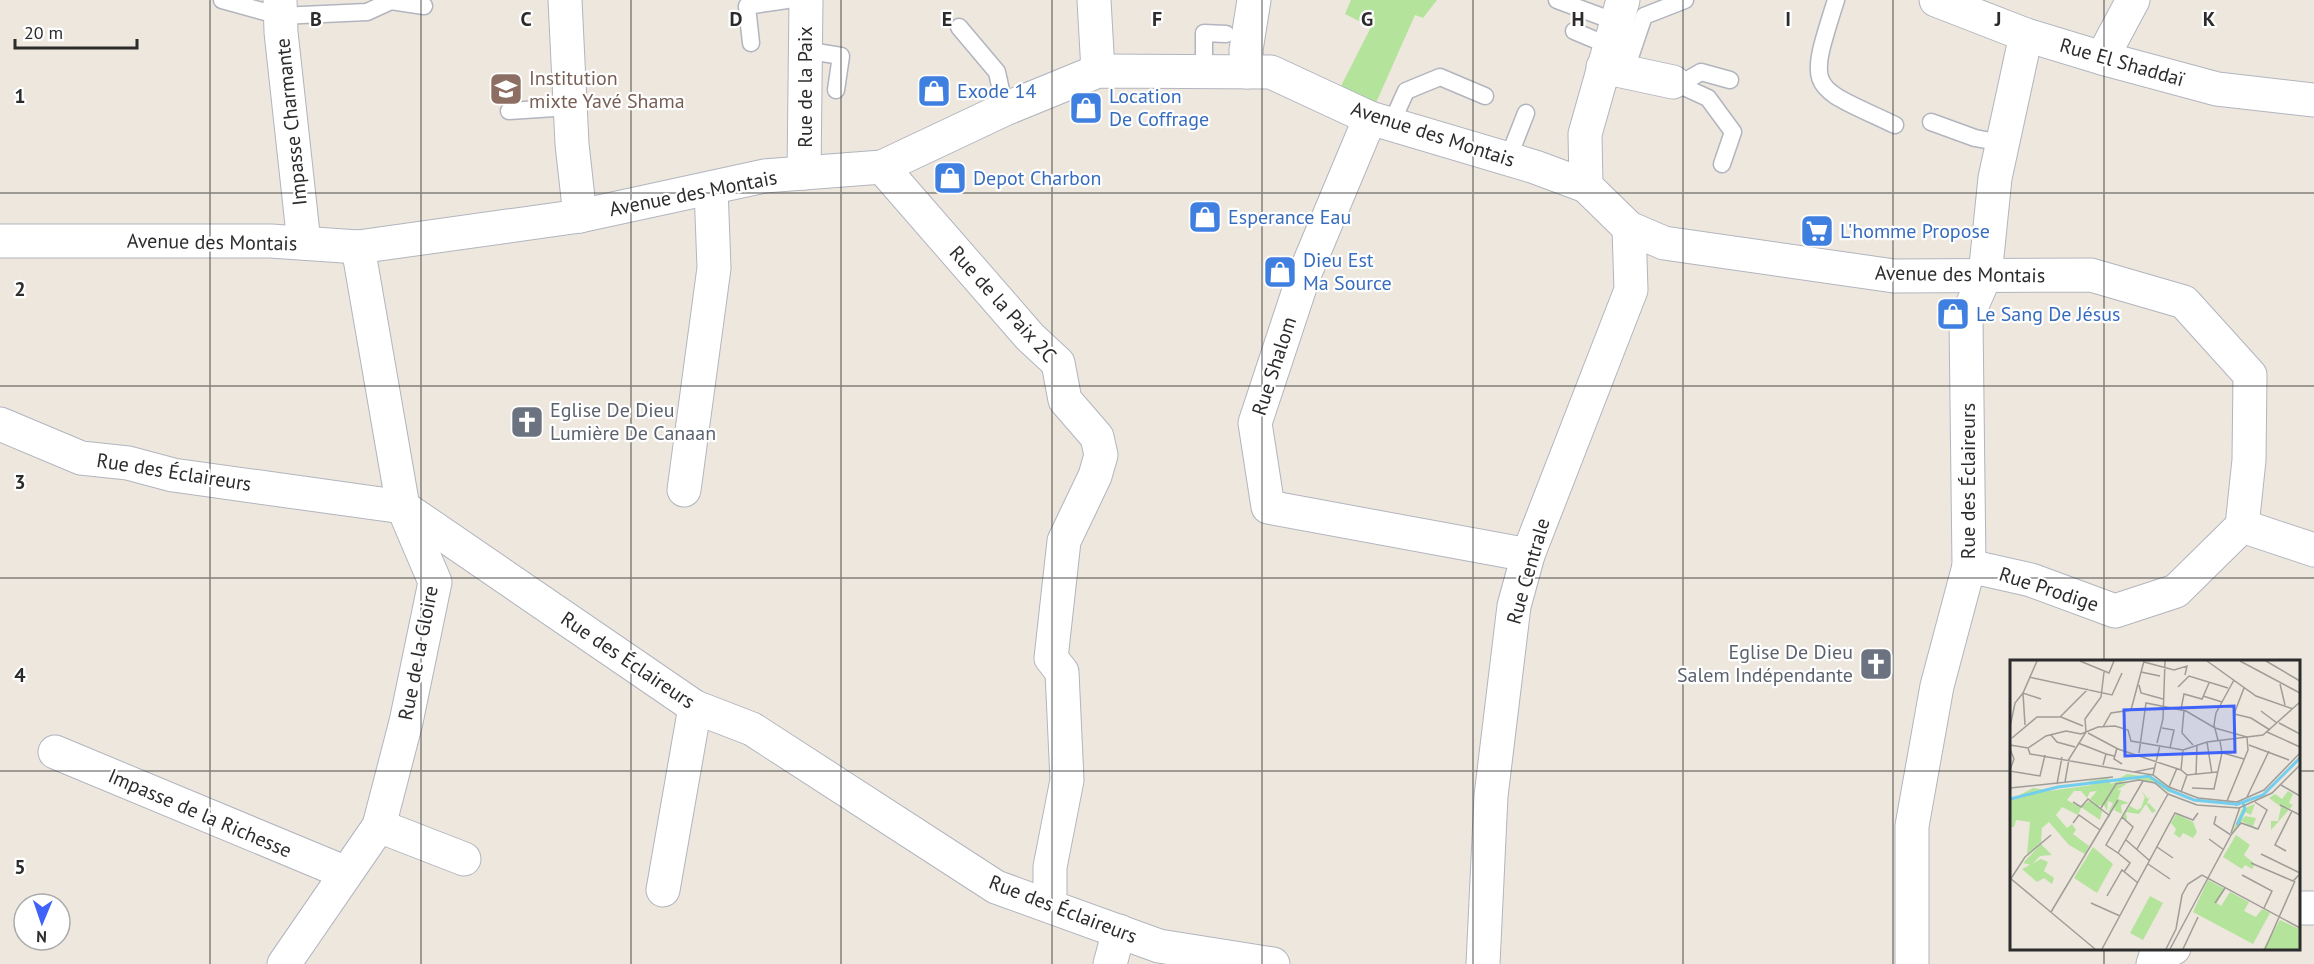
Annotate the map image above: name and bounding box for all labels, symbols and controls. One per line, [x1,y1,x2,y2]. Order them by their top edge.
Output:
text: B [310,6,322,32]
text: C [520,6,532,32]
text: D [730,6,743,32]
text: E [942,6,952,32]
text: F [1152,6,1162,32]
text: G [1361,6,1373,32]
text: H [1571,6,1585,32]
text: I [1785,6,1791,32]
text: J [1994,6,2001,32]
text: K [2203,6,2216,32]
scale bar [15,12,136,50]
text: 20 m [24,21,63,44]
street label: Rue de la Paix [792,26,818,148]
street label: Rue El Shaddaï [2057,32,2188,92]
street label: Impasse Charmante [269,37,313,207]
place label: Institution mixte Yavé Shama [529,65,685,114]
school or university icon: Institution mixte Yavé Shama [488,71,524,107]
shop icon: Exode 14 [916,73,952,109]
place label: Exode 14 [957,78,1036,104]
text: 1 [14,83,26,109]
place label: Location De Coffrage [1109,83,1209,132]
shop icon: Location De Coffrage [1068,90,1104,126]
street label: Avenue des Montais [1348,95,1518,173]
shop icon: Depot Charbon [932,160,968,196]
street label: Avenue des Montais [607,164,779,222]
place label: Depot Charbon [973,165,1101,191]
shop icon: Esperance Eau [1187,199,1223,235]
place label: Esperance Eau [1228,204,1351,230]
supermarket icon: L'homme Propose [1799,213,1835,249]
place label: L'homme Propose [1840,218,1990,244]
street label: Avenue des Montais [127,228,297,256]
street label: Rue de la Paix 2C [944,240,1062,368]
place label: Dieu Est Ma Source [1303,247,1392,296]
shop icon: Dieu Est Ma Source [1262,254,1298,290]
street label: Avenue des Montais [1875,260,2045,288]
text: 2 [14,276,26,302]
shop icon: Le Sang De Jésus [1935,296,1971,332]
place label: Le Sang De Jésus [1976,301,2120,327]
street label: Rue Shalom [1246,313,1302,419]
place label: Eglise De Dieu Lumière De Canaan [550,397,716,446]
street label: Rue des Éclaireurs [1955,403,1981,559]
church icon: Eglise De Dieu Lumière De Canaan [509,404,545,440]
street label: Rue des Éclaireurs [95,447,253,497]
text: 3 [14,469,26,495]
street label: Rue Centrale [1500,515,1556,627]
street label: Rue Prodige [1996,561,2102,617]
street label: Rue de la Gloire [392,584,444,722]
street label: Rue des Éclaireurs [556,605,700,715]
place label: Eglise De Dieu Salem Indépendante [1677,639,1853,688]
church icon: Eglise De Dieu Salem Indépendante [1858,646,1894,682]
inset map [2010,660,2299,949]
text: 4 [14,662,26,688]
street label: Impasse de la Richesse [104,763,296,863]
text: 5 [14,854,26,880]
street label: Rue des Éclaireurs [985,869,1141,949]
north arrow [12,892,72,952]
text: N [36,927,47,947]

